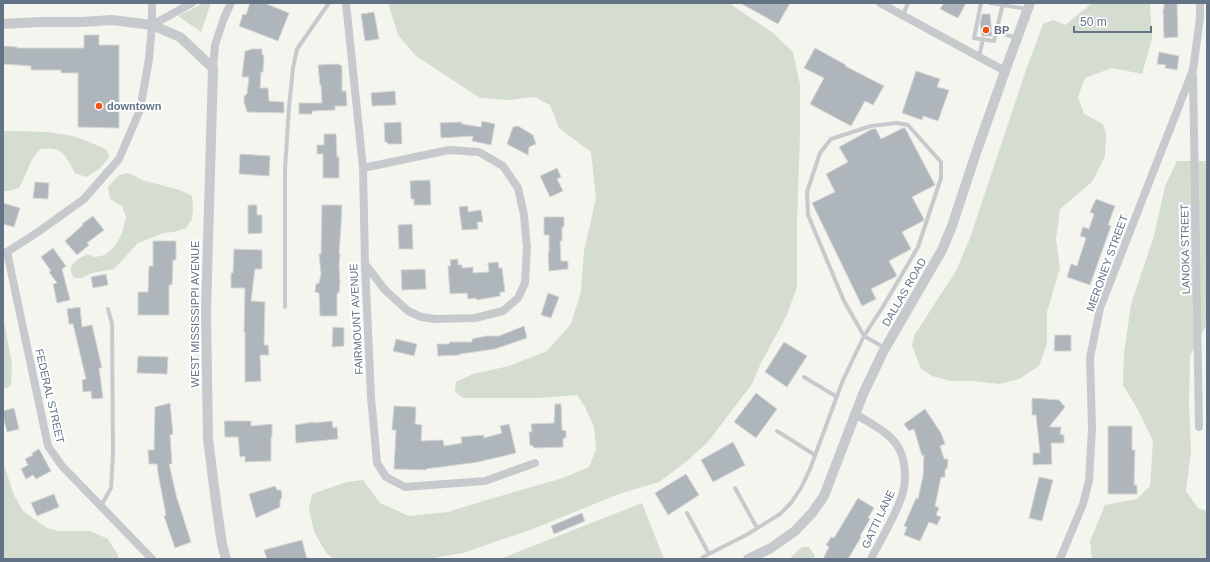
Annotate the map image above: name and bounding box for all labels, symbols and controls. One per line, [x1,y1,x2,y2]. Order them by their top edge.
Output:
scale bar [1074,8,1151,34]
text: 50 m [1080,15,1107,29]
place label: BP [994,24,1009,36]
marker: BP [981,25,991,35]
place label: downtown [107,100,162,112]
marker: downtown [94,101,104,111]
street label: LANOKA STREET [1178,203,1192,294]
street label: MERONEY STREET [1084,213,1130,313]
street label: WEST MISSISSIPPI AVENUE [189,241,201,387]
street label: DALLAS ROAD [880,256,928,328]
street label: FAIRMOUNT AVENUE [347,263,365,375]
street label: FEDERAL STREET [33,347,67,445]
street label: GATTI LANE [859,488,897,550]

